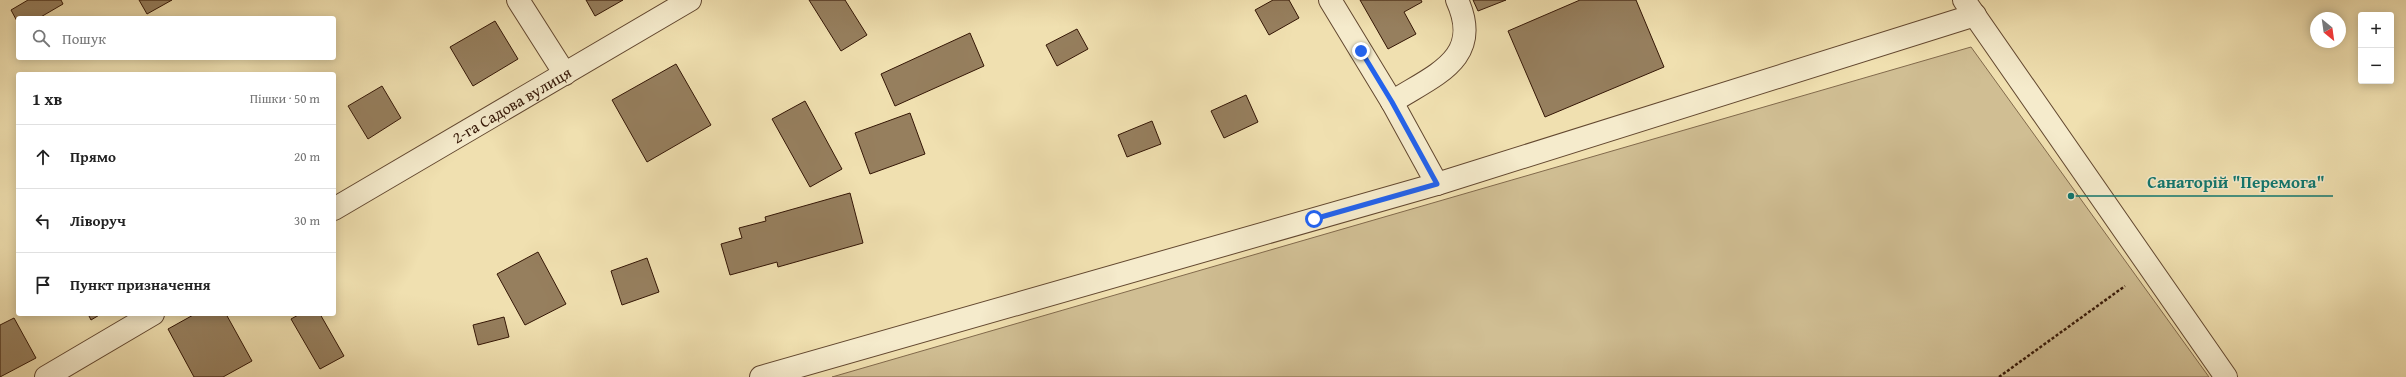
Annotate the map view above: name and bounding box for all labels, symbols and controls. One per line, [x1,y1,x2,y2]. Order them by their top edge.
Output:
north arrow [2310,12,2346,48]
map controls [2358,12,2394,84]
button: + [2358,12,2394,48]
search box [16,16,336,60]
icon: search [30,27,52,49]
text: Пошук [62,28,106,49]
route end [1352,42,1370,60]
button: − [2358,48,2394,84]
street label: 2-га Садова вулиця [447,60,576,149]
text: 1 хв [32,86,62,111]
text: Пішки · 50 m [250,89,320,108]
icon: ahead [32,146,54,168]
text: Прямо [70,146,116,167]
text: 20 m [294,147,320,166]
callout: Санаторій "Перемога" [2139,167,2333,196]
text: Санаторій "Перемога" [2147,169,2325,194]
icon: left [32,210,54,232]
text: Ліворуч [70,210,126,231]
route start [1305,210,1323,228]
text: 30 m [294,211,320,230]
icon: arrive [32,274,54,296]
text: Пункт призначення [70,274,211,295]

